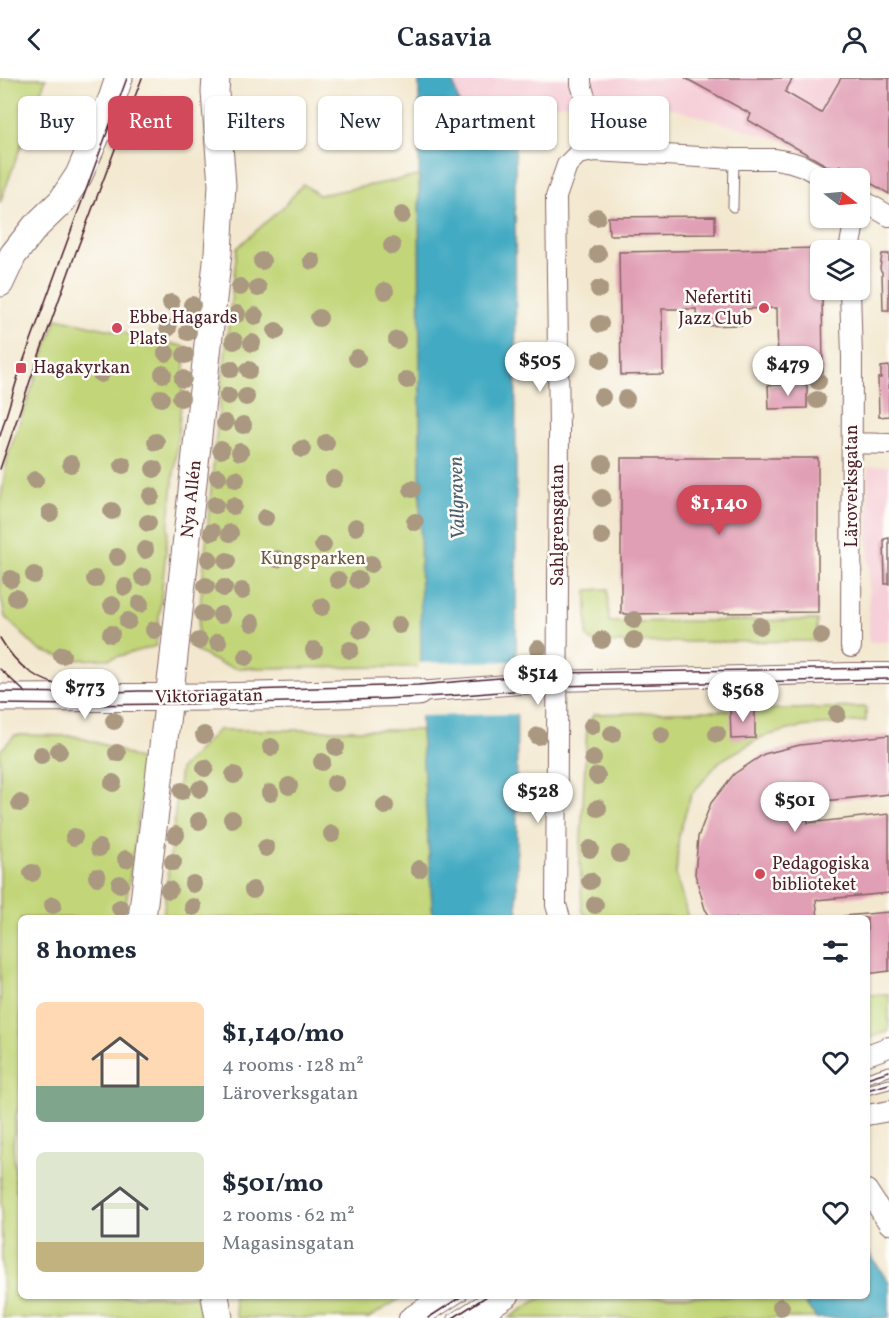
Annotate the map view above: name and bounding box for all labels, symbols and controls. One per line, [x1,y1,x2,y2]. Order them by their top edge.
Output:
text: Casavia [397,20,492,58]
icon: back [18,23,51,56]
icon: person [838,23,871,56]
chip: Buy [18,96,96,150]
chip: Rent [108,96,193,150]
chip: Filters [205,96,306,150]
chip: New [318,96,402,150]
chip: Apartment [414,96,557,150]
chip: House [569,96,669,150]
north arrow [810,168,870,228]
map controls [810,168,870,300]
button: layers [810,240,870,300]
place label: Nefertiti Jazz Club [678,286,752,332]
marker: Nefertiti Jazz Club [757,301,771,315]
place label: Ebbe Hagards Plats [129,306,238,352]
marker: Ebbe Hagards Plats [110,321,124,335]
pin: $505 [504,342,576,393]
pin: $479 [752,346,824,397]
text: $505 [519,347,561,375]
text: $479 [766,351,810,379]
place label: Hagakyrkan [33,356,131,381]
marker: Hagakyrkan [14,361,28,375]
street label: Läroverksgatan [840,424,865,547]
water label: Vallgraven [443,456,473,540]
street label: Nya Allén [175,458,209,539]
street label: Sahlgrensgatan [546,463,571,586]
pin: $1,140 [670,485,768,536]
text: $1,140 [690,490,748,518]
park label: Kungsparken [260,547,366,572]
pin: $514 [502,655,574,706]
text: $514 [518,660,558,688]
pin: $773 [49,669,121,720]
pin: $568 [707,672,779,723]
text: $773 [65,674,105,702]
text: $568 [722,677,764,705]
street label: Viktoriagatan [155,684,264,710]
pin: $528 [502,773,574,824]
text: $528 [517,778,559,806]
pin: $501 [759,782,831,833]
text: $501 [775,787,815,815]
place label: Pedagogiska biblioteket [772,852,870,898]
marker: Pedagogiska biblioteket [753,867,767,881]
text: 8 homes [36,933,137,969]
icon: filters [819,935,852,968]
text: $1,140/mo [222,1016,344,1052]
icon: home [84,1026,156,1098]
icon: heart [819,1046,852,1079]
text: 4 rooms · 128 m² [222,1052,364,1080]
text: Läroverksgatan [222,1080,358,1108]
text: $501/mo [222,1166,323,1202]
icon: home [84,1176,156,1248]
icon: heart [819,1196,852,1229]
text: 2 rooms · 62 m² [222,1202,355,1230]
text: Magasinsgatan [222,1230,355,1258]

